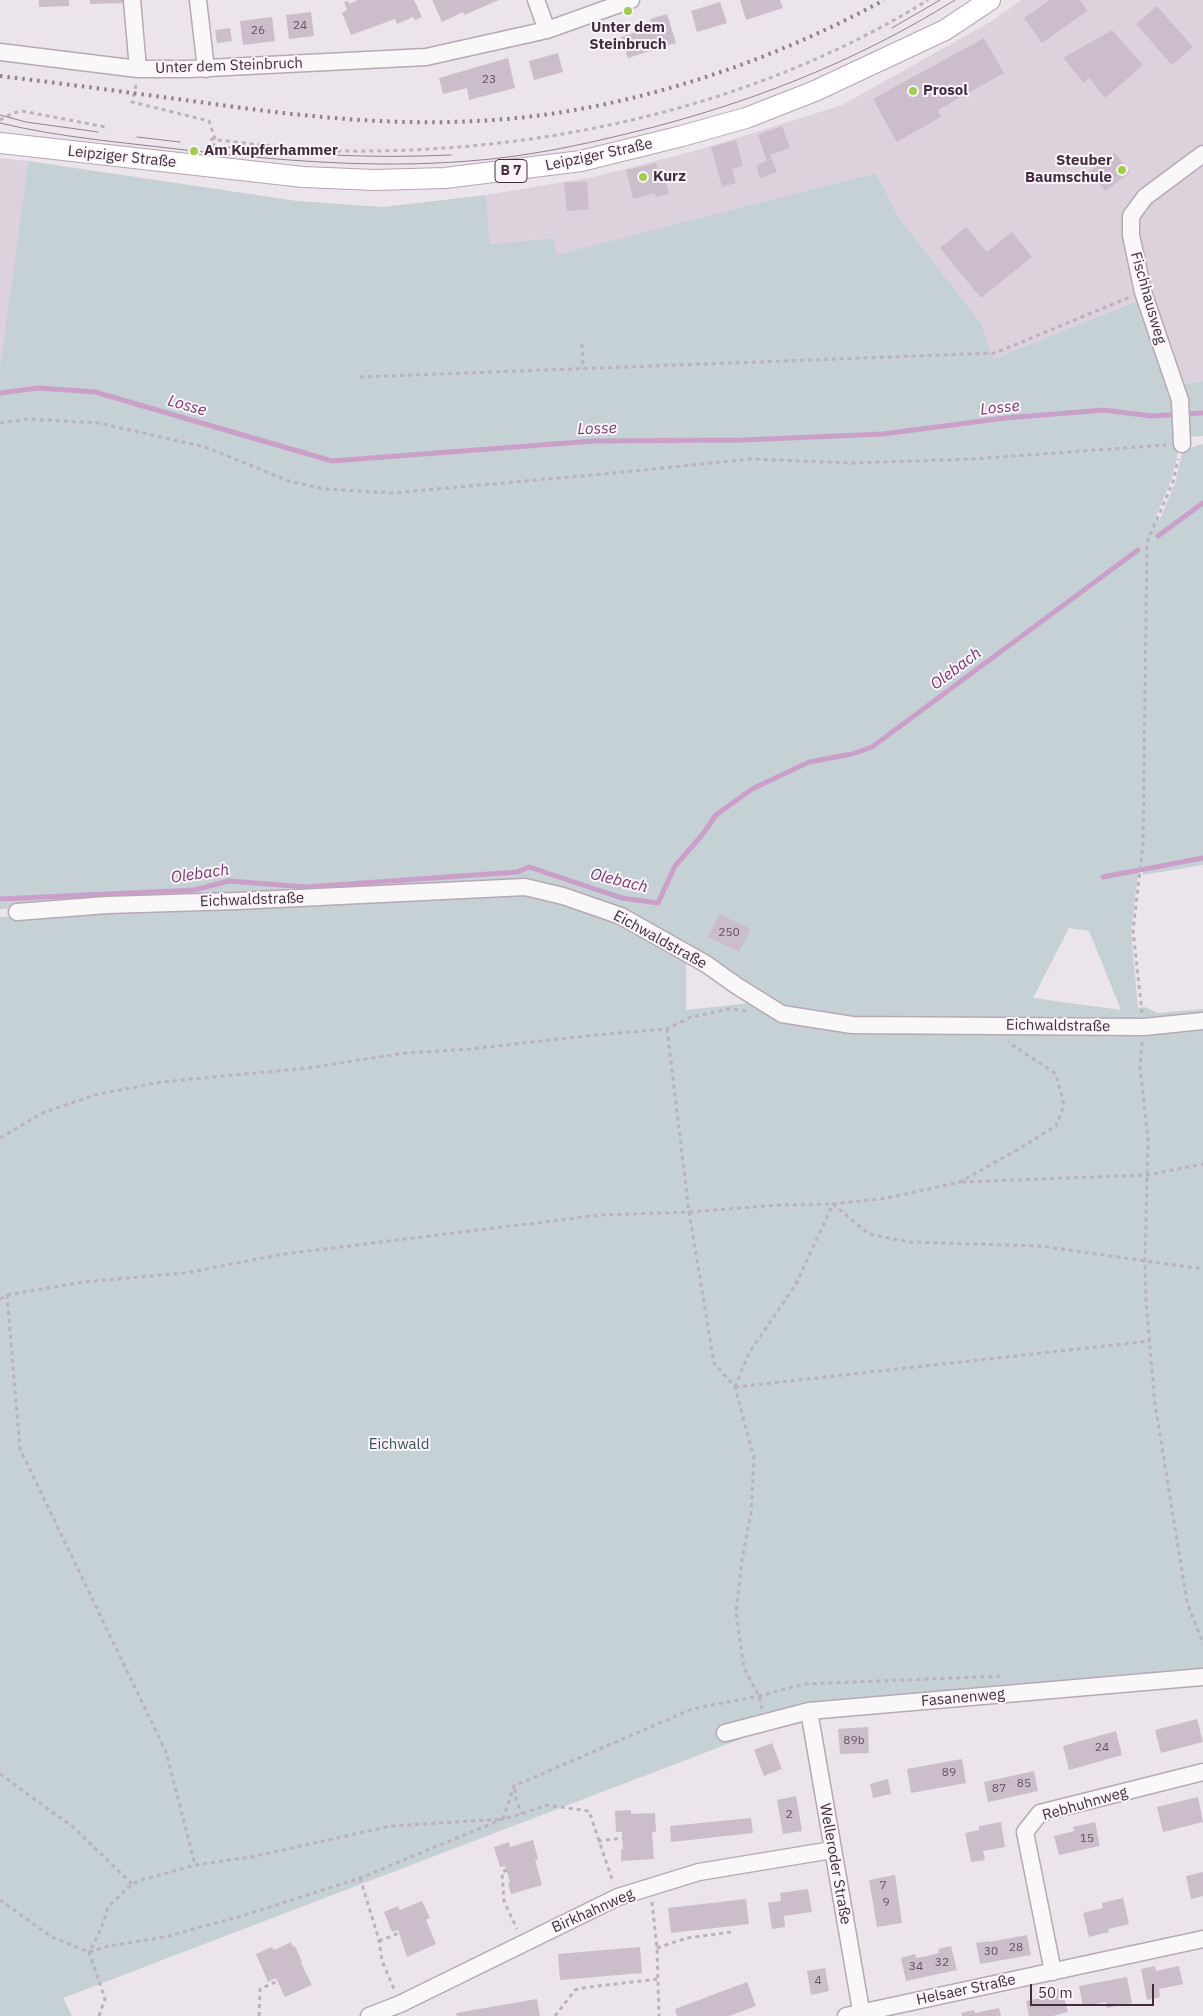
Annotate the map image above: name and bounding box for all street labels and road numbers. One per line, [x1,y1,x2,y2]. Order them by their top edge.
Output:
street label: Unter dem Steinbruch [155,54,303,78]
street label: Leipziger Straße [544,135,654,175]
street label: Leipziger Straße [67,142,177,172]
road number: B 7 [495,160,527,182]
street label: Fischhausweg [1126,250,1170,346]
street label: Eichwaldstraße [200,889,304,911]
street label: Eichwaldstraße [610,907,710,973]
street label: Eichwaldstraße [1006,1016,1110,1036]
street label: Fasanenweg [920,1685,1006,1711]
street label: Rebhuhnweg [1040,1783,1130,1825]
street label: Welleroder Straße [815,1802,855,1926]
street label: Birkhahnweg [549,1885,637,1937]
street label: Helsaer Straße [915,1971,1017,2009]

